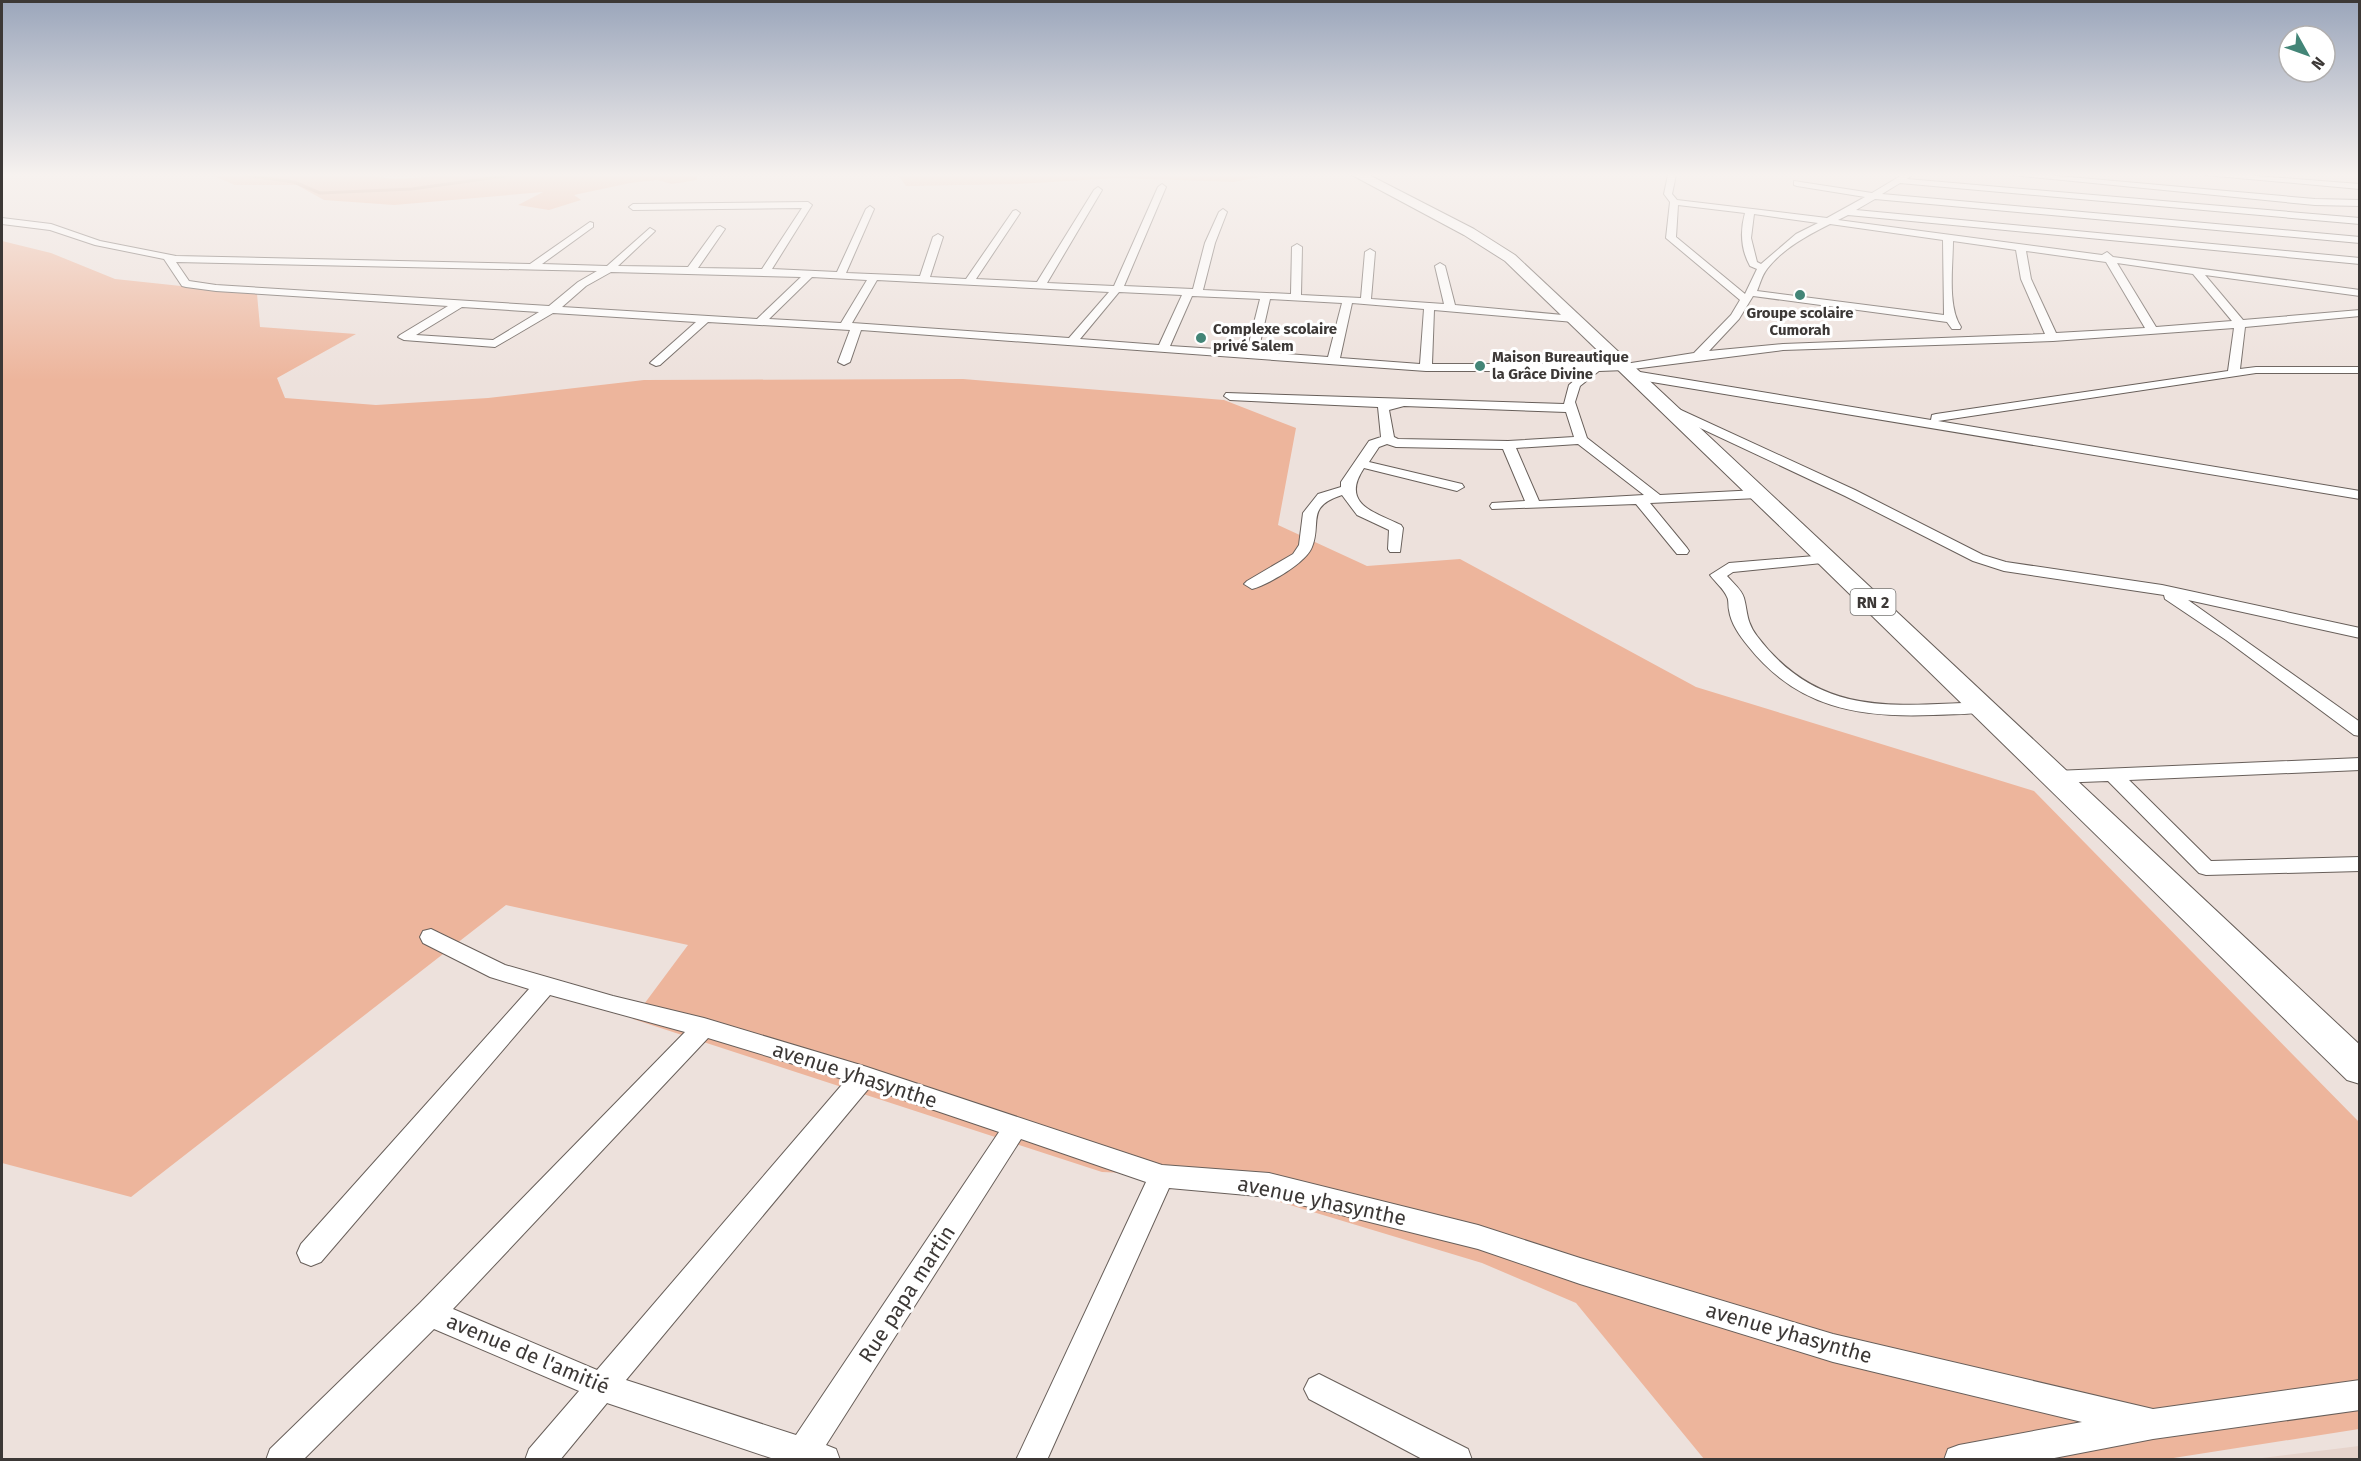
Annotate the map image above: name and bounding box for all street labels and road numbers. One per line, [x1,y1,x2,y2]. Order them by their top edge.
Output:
road number: RN 2 [1850,589,1896,615]
street label: avenue yhasynthe [769,1036,941,1114]
street label: avenue yhasynthe [1235,1170,1409,1232]
street label: Rue papa martin [853,1221,961,1367]
street label: avenue yhasynthe [1703,1297,1875,1369]
street label: avenue de l'amitié [443,1308,613,1400]

